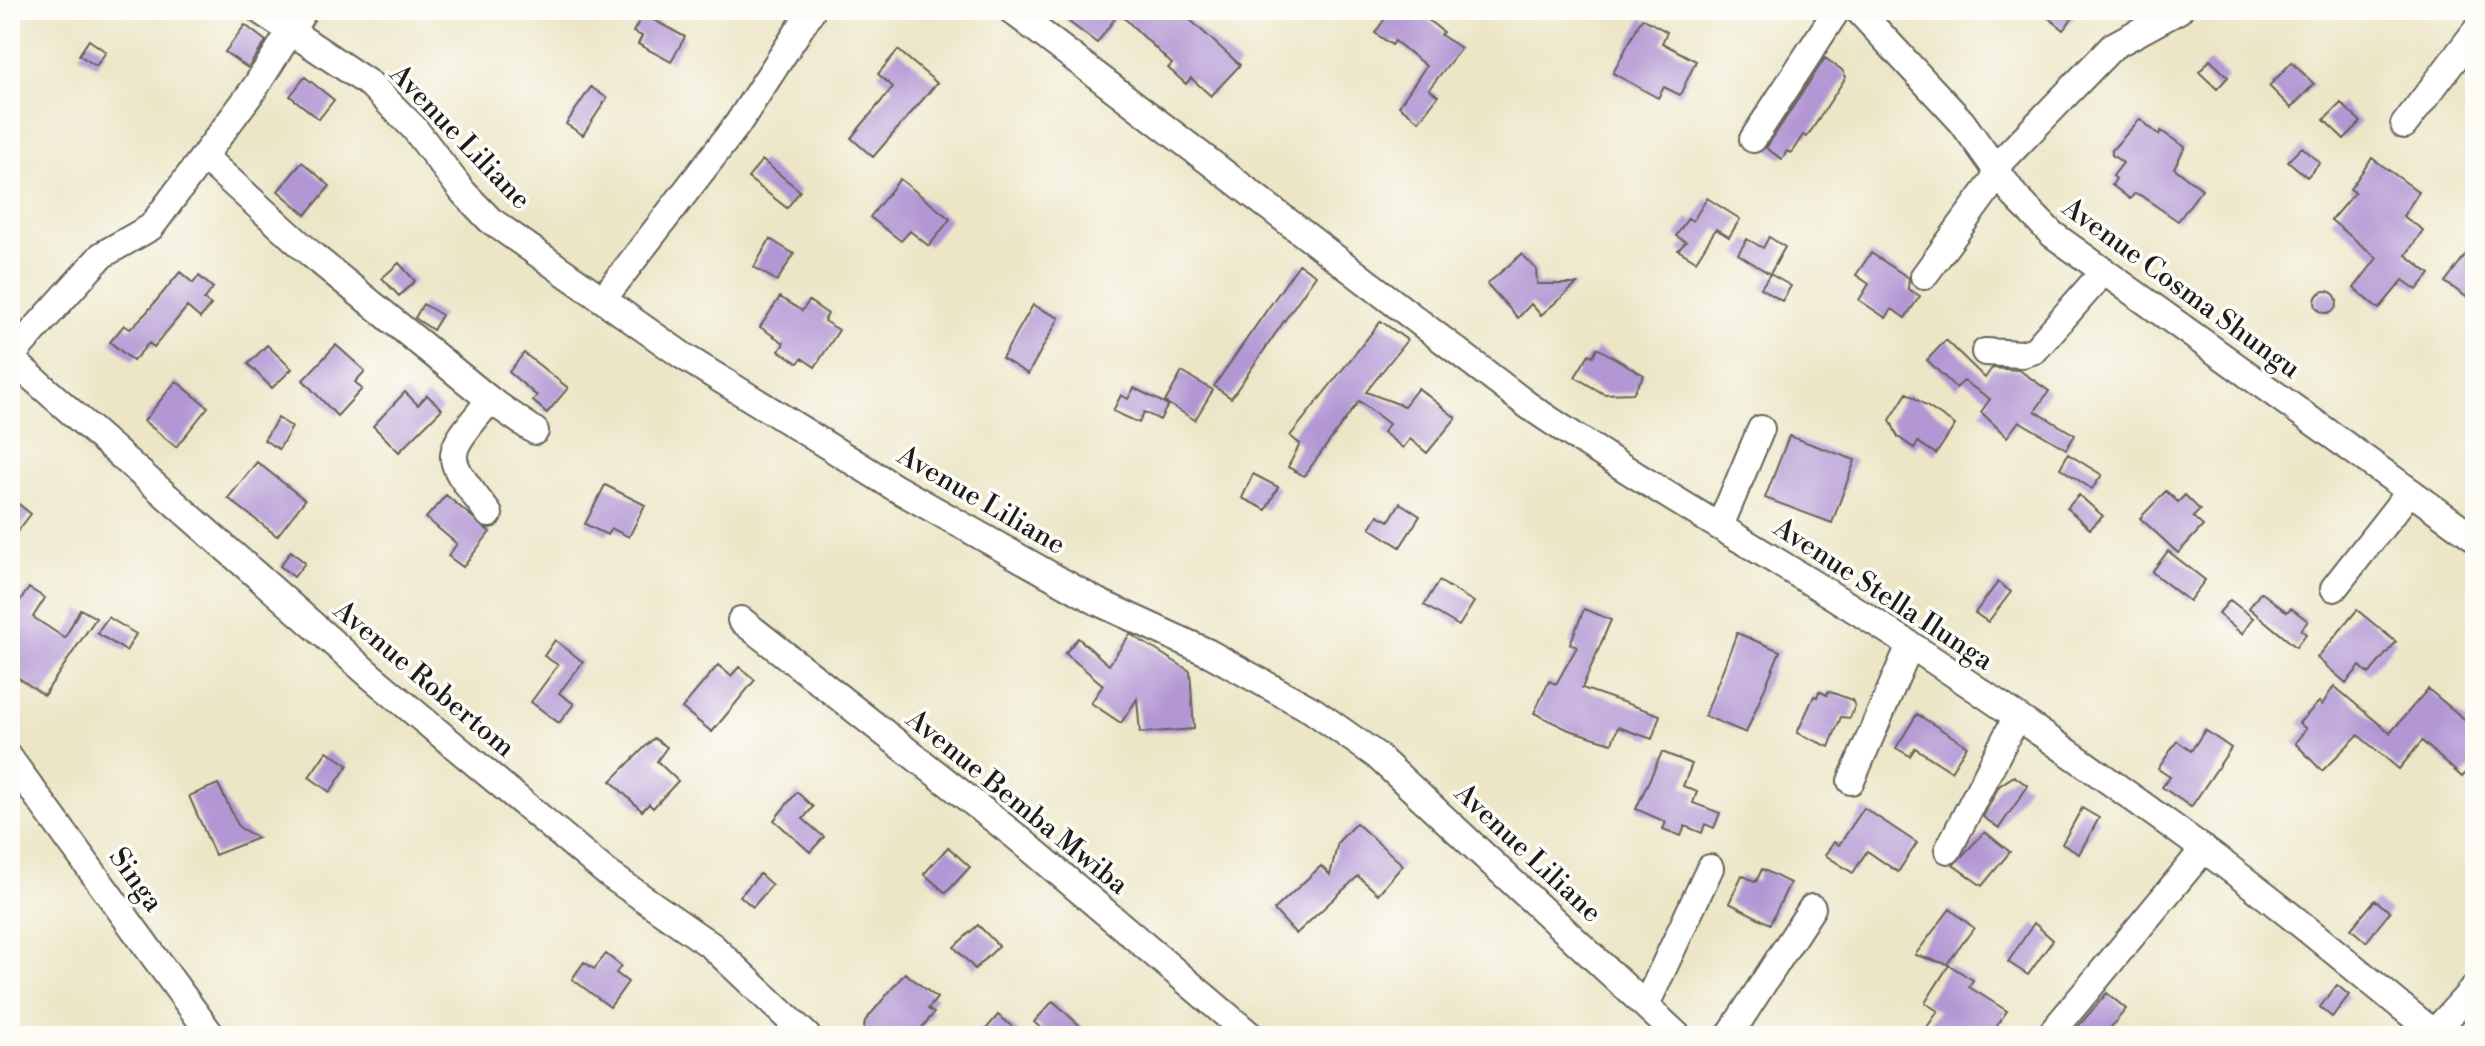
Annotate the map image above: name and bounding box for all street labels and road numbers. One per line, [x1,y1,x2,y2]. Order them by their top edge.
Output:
street label: Avenue Liliane [381,56,538,217]
street label: Avenue Cosma Shungu [2054,190,2307,386]
street label: Avenue Liliane [890,438,1072,563]
street label: Avenue Stella Ilunga [1766,510,2000,679]
street label: Avenue Robertom [326,593,522,765]
street label: Avenue Bemba Mwiba [898,701,1136,903]
street label: Avenue Liliane [1446,775,1609,930]
street label: Singa [101,841,171,919]

